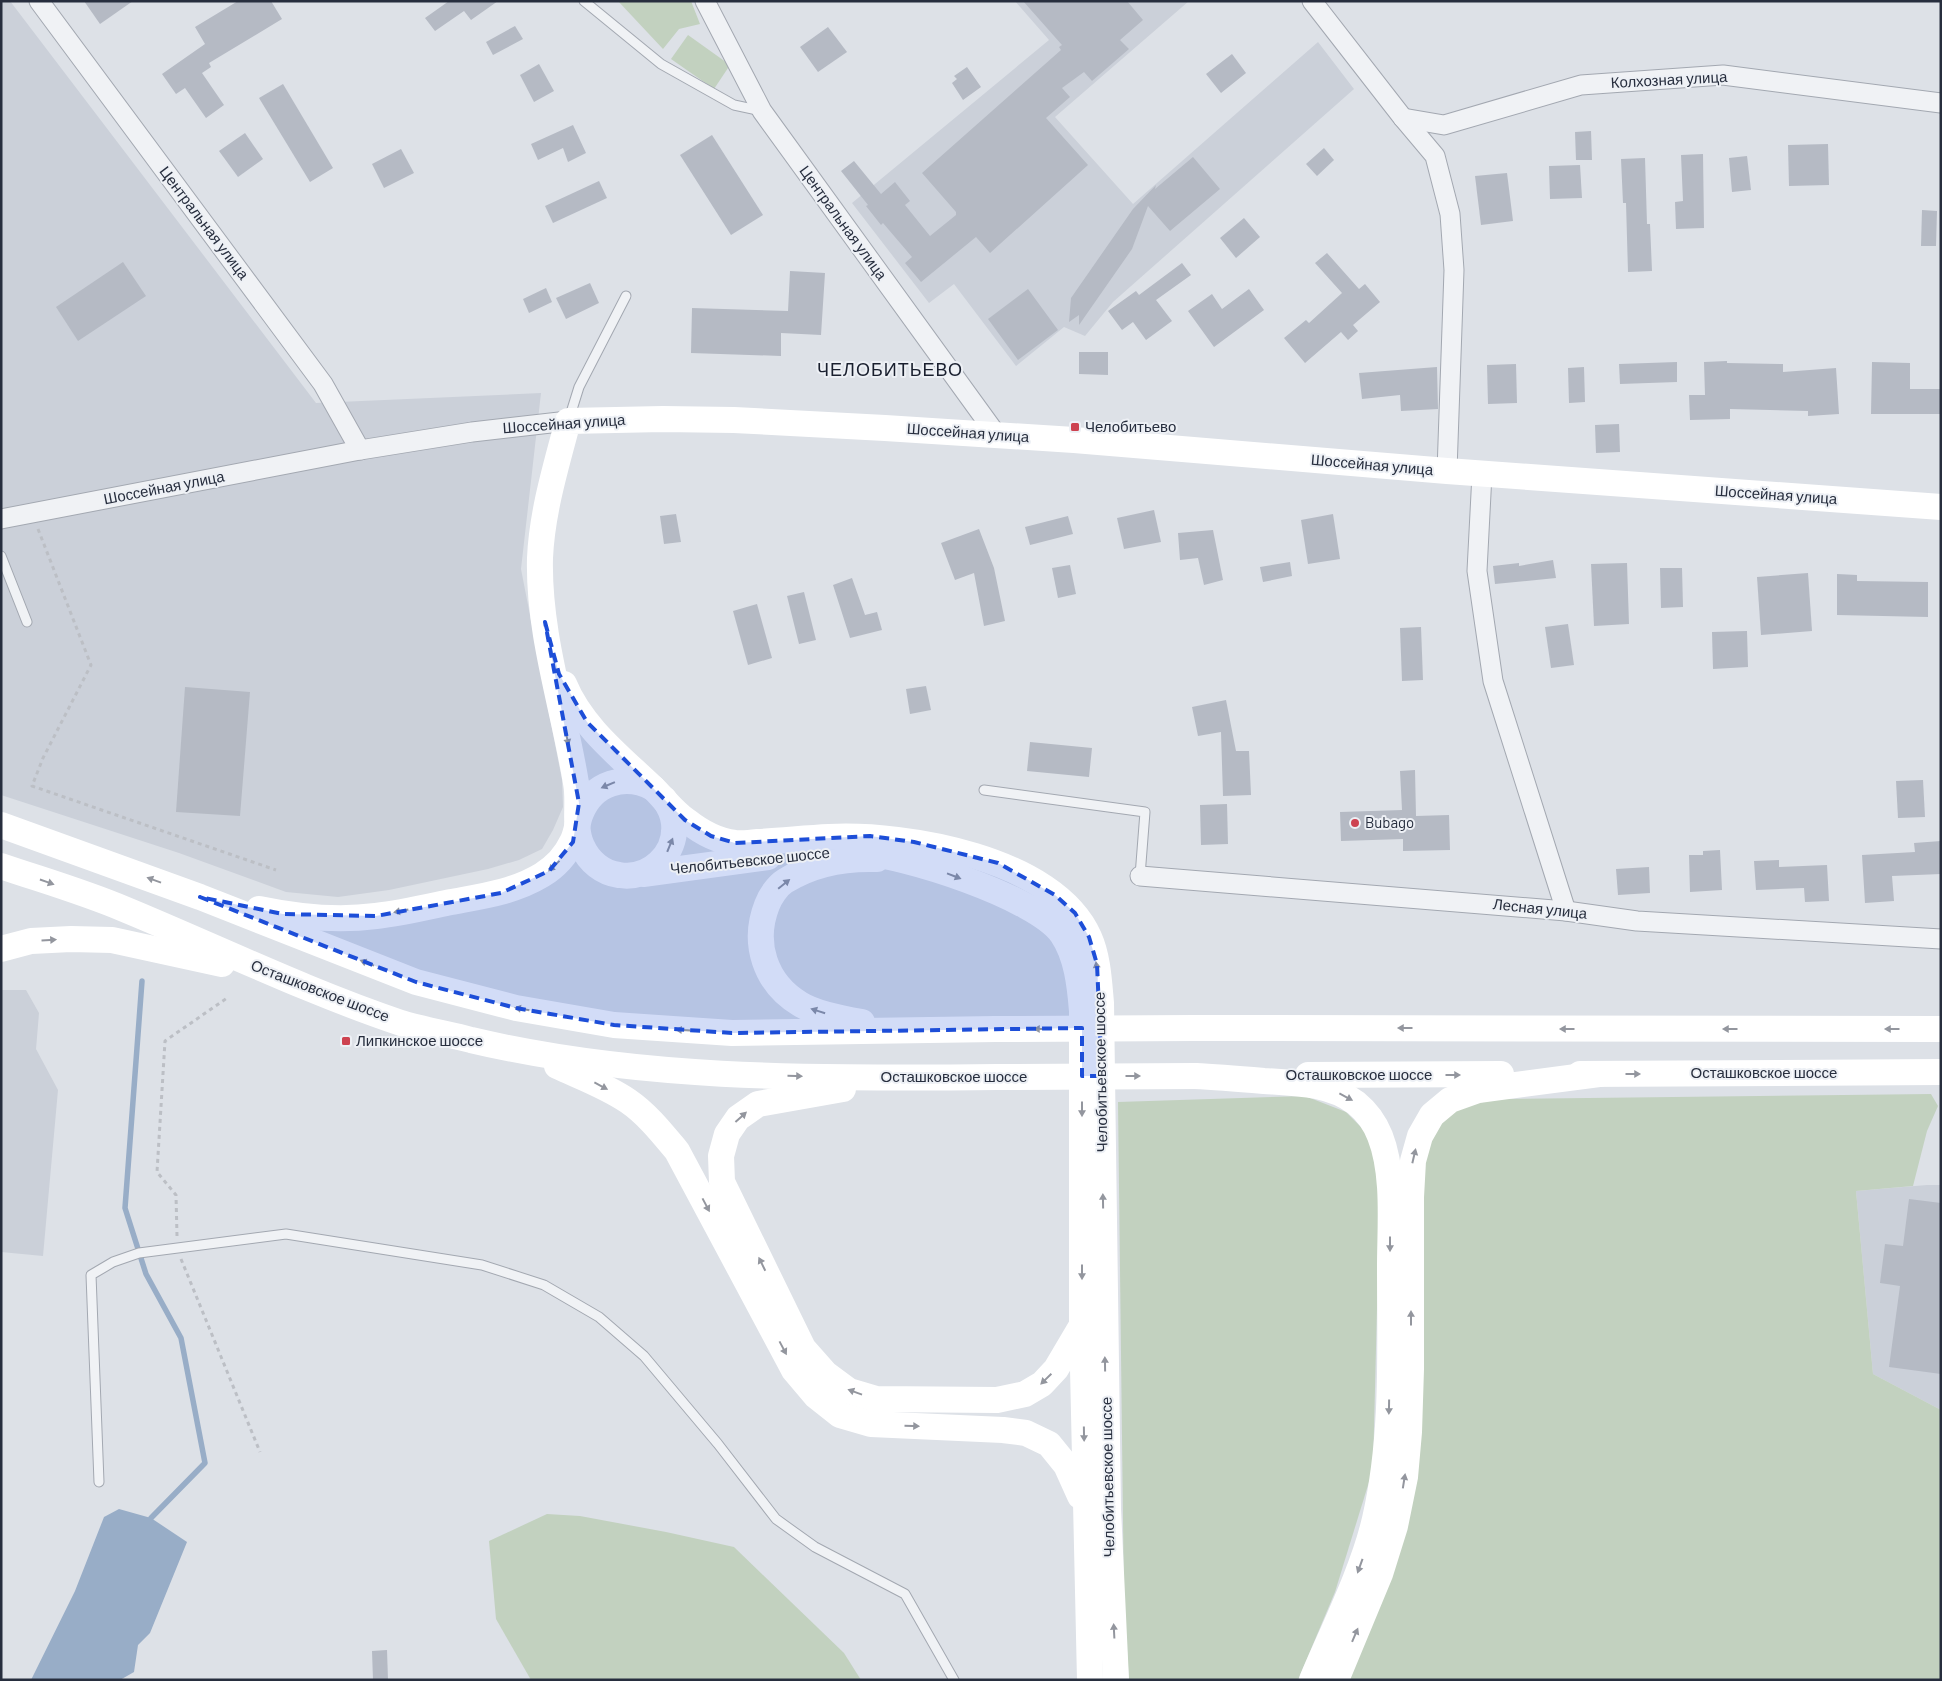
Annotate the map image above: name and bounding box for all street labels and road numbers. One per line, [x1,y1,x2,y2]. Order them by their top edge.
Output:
street label: Колхозная улица [1610,67,1728,91]
street label: Центральная улица [156,162,254,283]
street label: Центральная улица [796,162,892,284]
street label: Шоссейная улица [502,410,626,436]
street label: Шоссейная улица [906,419,1031,445]
street label: Шоссейная улица [1310,450,1435,478]
street label: Шоссейная улица [102,466,226,508]
street label: Шоссейная улица [1714,481,1839,507]
street label: Челобитьевское шоссе [669,843,831,877]
street label: Лесная улица [1492,894,1589,922]
street label: Осташковское шоссе [249,955,392,1025]
street label: Челобитьевское шоссе [1090,992,1110,1152]
street label: Осташковское шоссе [1691,1063,1837,1081]
street label: Осташковское шоссе [1286,1065,1432,1083]
street label: Осташковское шоссе [881,1067,1027,1085]
street label: Челобитьевское шоссе [1097,1397,1117,1557]

